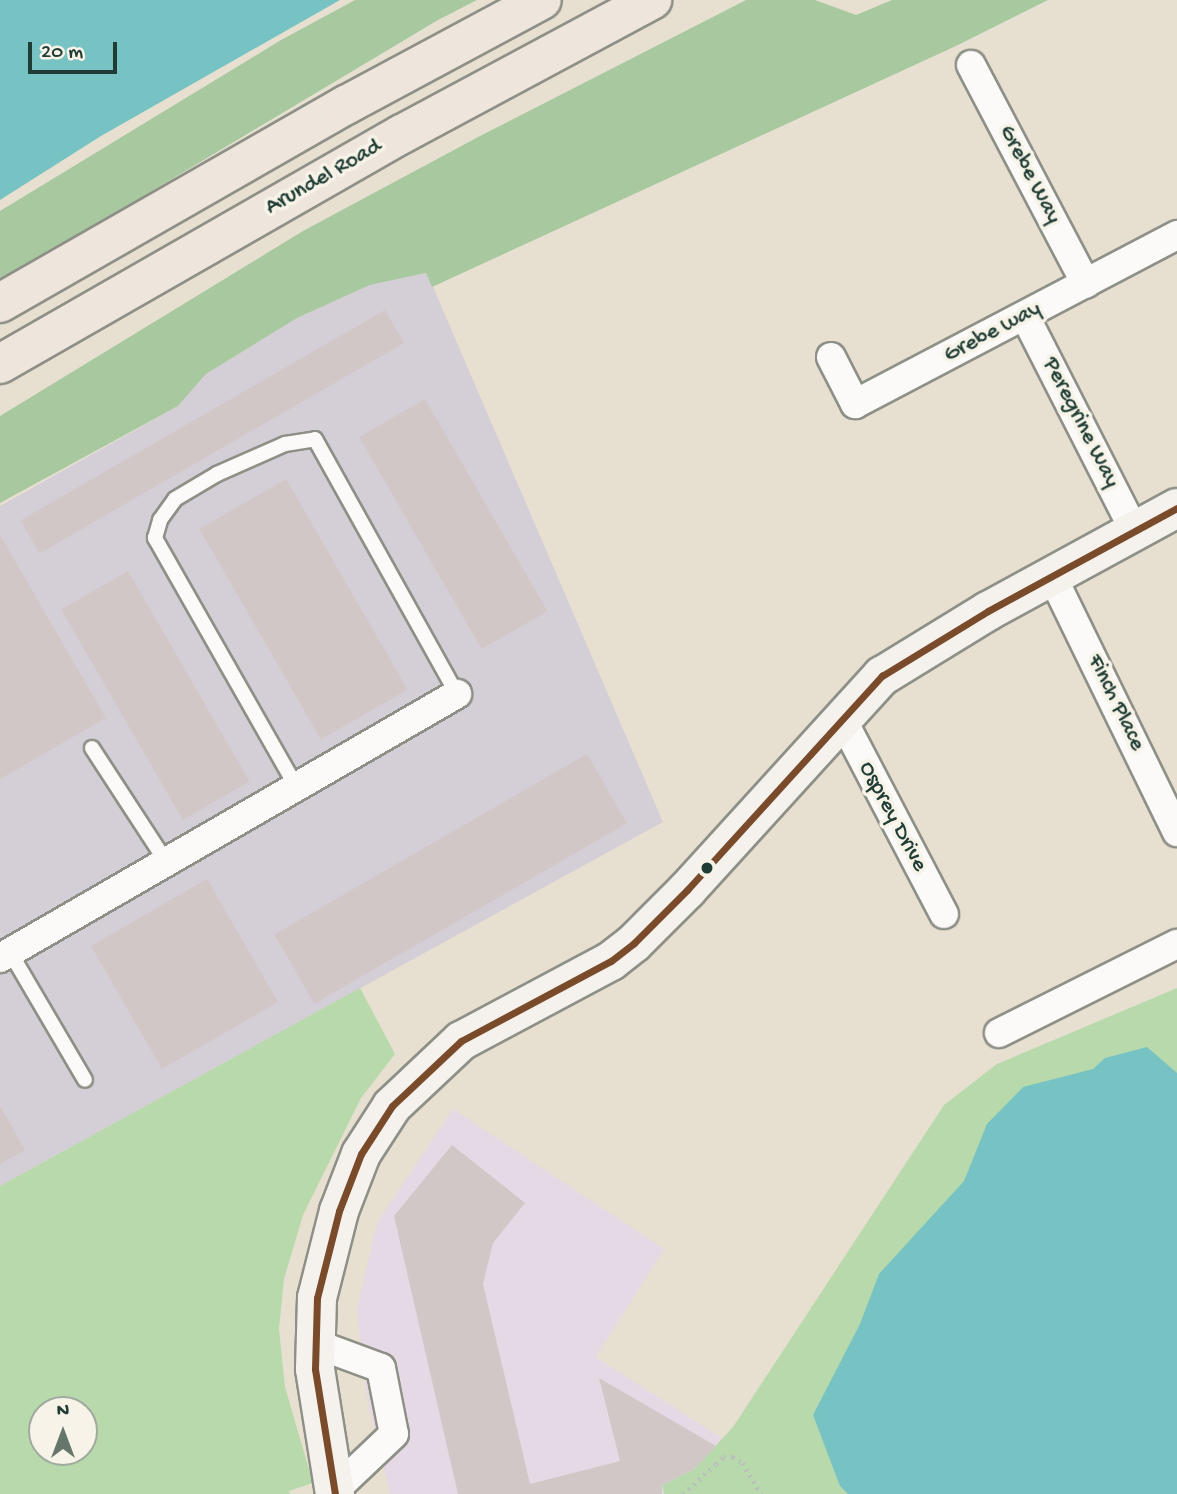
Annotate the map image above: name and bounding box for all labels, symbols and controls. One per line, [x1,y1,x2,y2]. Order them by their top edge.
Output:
scale bar [32,28,121,72]
text: 20 m [41,41,83,66]
street label: Grebe Way [992,121,1066,229]
street label: Arundel Road [261,134,387,222]
street label: Grebe way [940,296,1046,370]
street label: Peregrine Way [1035,353,1125,493]
street label: Finch Place [1080,650,1150,756]
street label: Osprey Drive [852,757,932,877]
unlabelled marker [700,861,714,875]
north arrow [28,1396,98,1466]
text: N [57,1400,69,1423]

